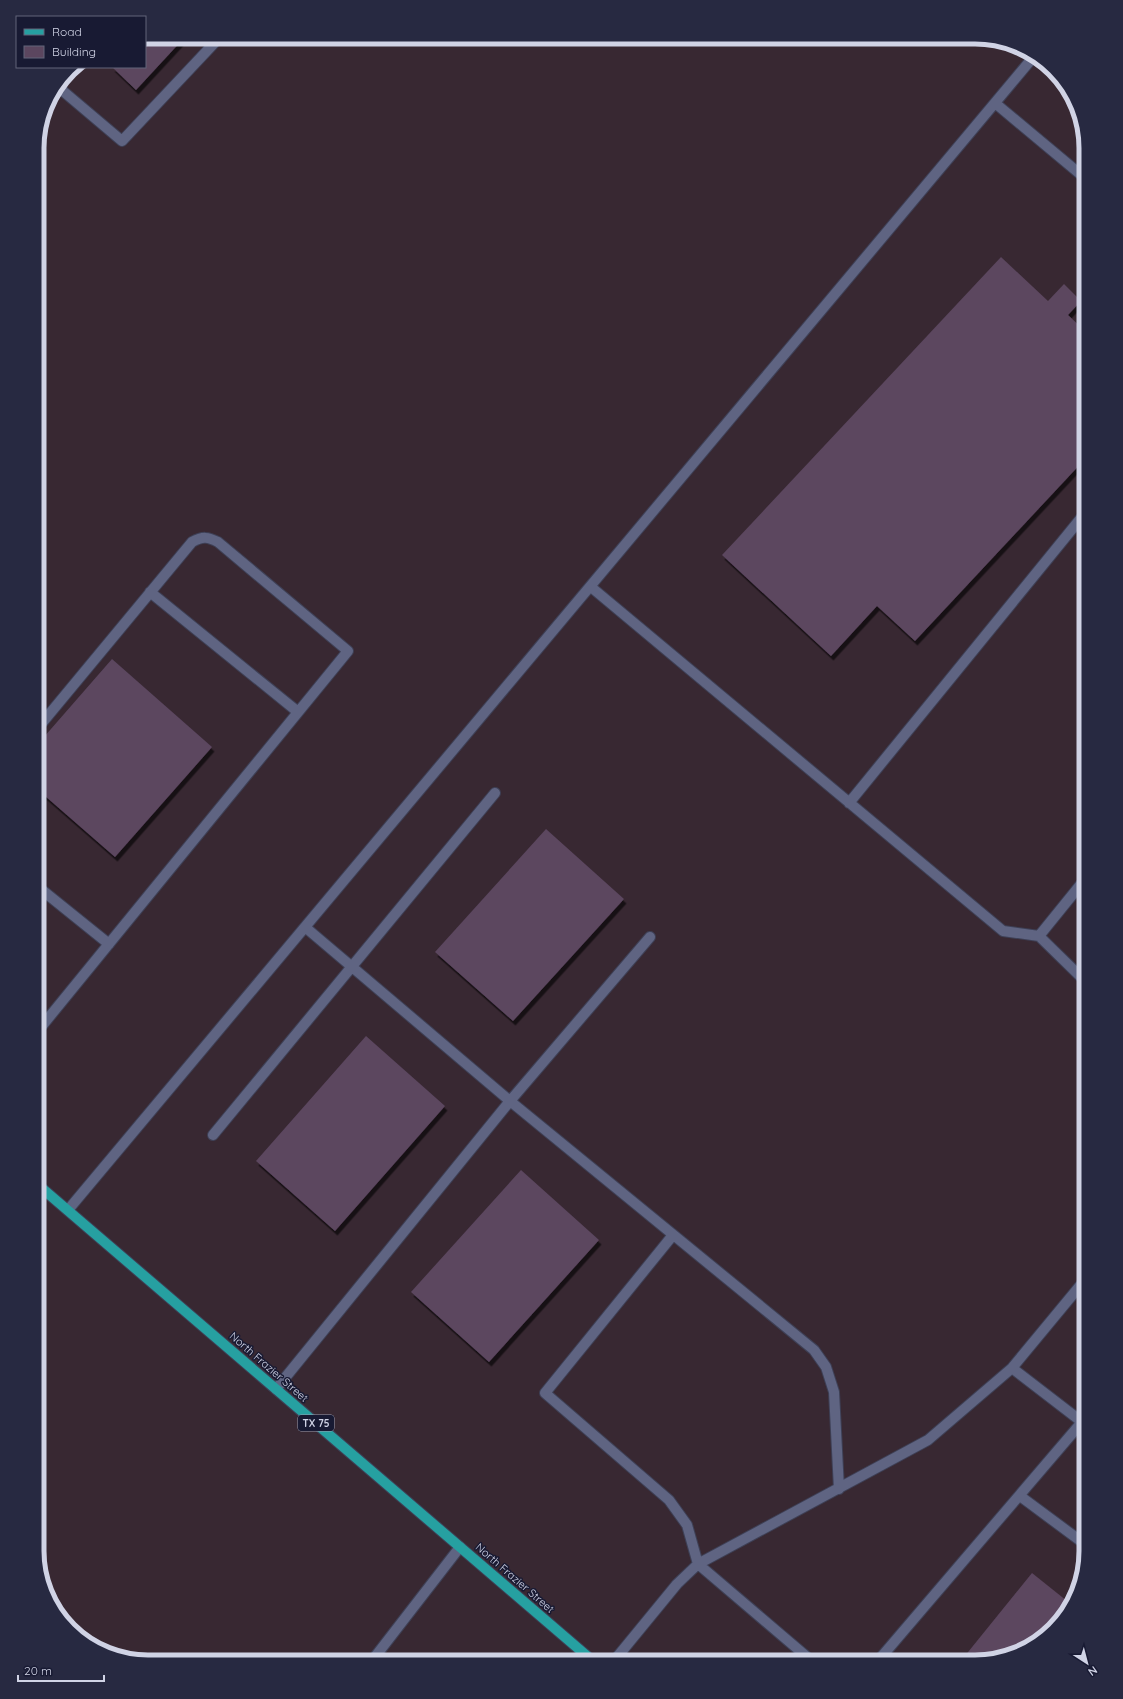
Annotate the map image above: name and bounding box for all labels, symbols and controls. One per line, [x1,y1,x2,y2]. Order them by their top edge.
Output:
legend [16,16,146,68]
text: Road [52,24,82,39]
text: Building [52,44,96,59]
street label: North Frazier Street [227,1329,311,1405]
road number: TX 75 [298,1415,334,1431]
street label: North Frazier Street [473,1540,557,1616]
north arrow [1067,1643,1107,1683]
scale bar [18,1657,104,1683]
text: 20 m [24,1663,52,1678]
text: N [1085,1663,1100,1679]

